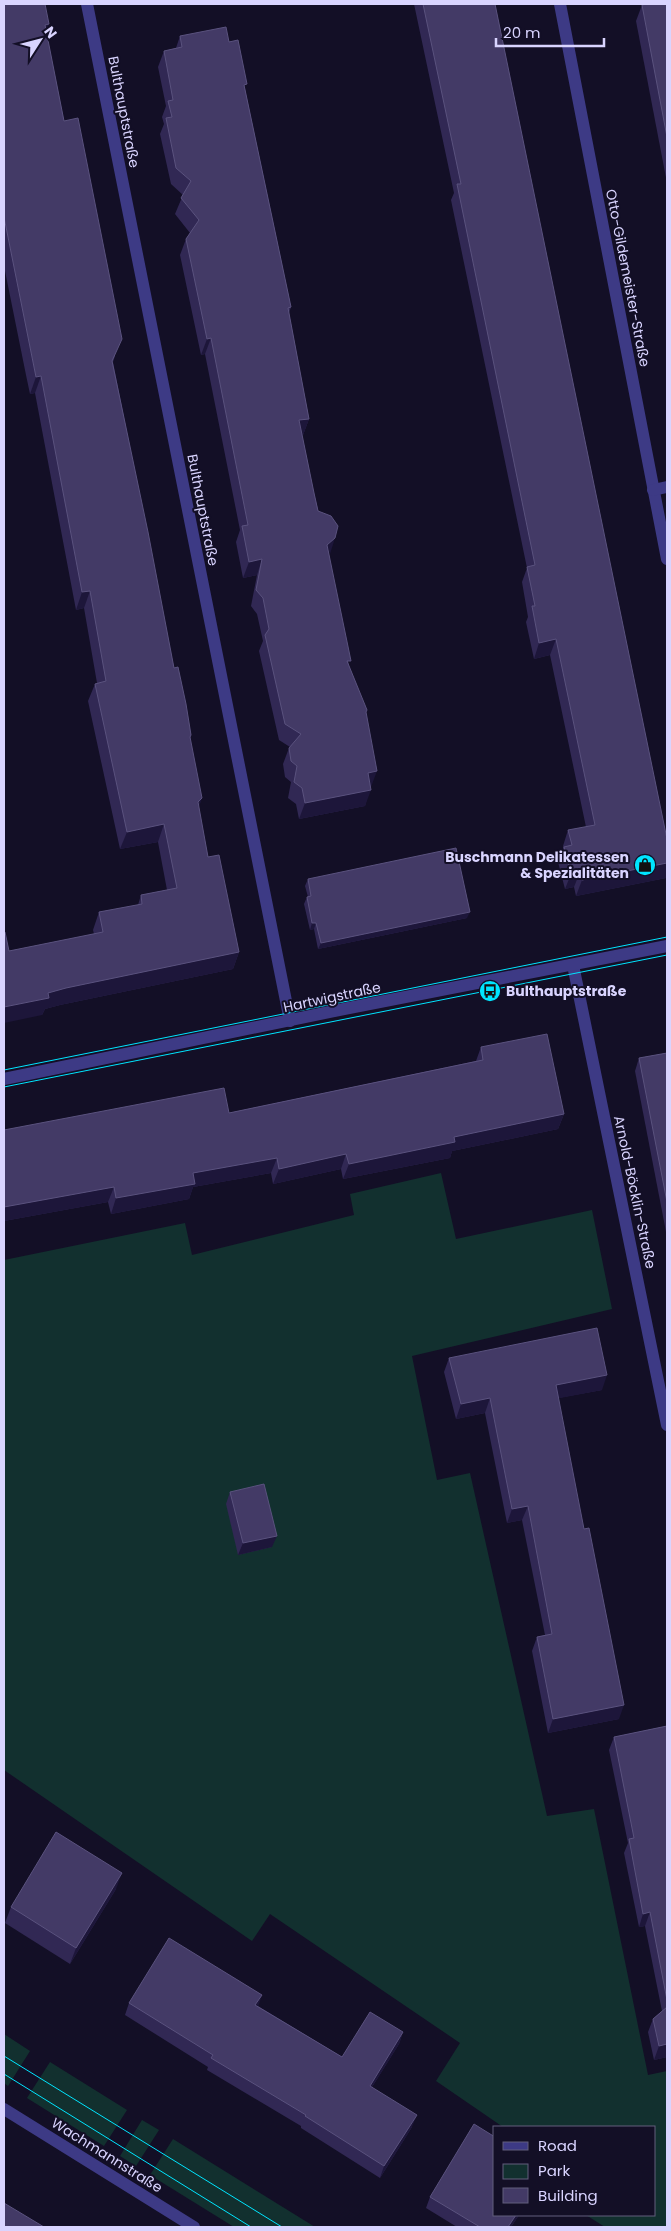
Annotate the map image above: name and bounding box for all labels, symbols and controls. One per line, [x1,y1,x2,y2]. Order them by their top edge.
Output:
north arrow [15,15,65,65]
scale bar [496,15,604,47]
text: N [39,22,62,42]
text: 20 m [503,22,541,43]
street label: Bulthauptstraße [103,54,145,170]
street label: Otto-Gildemeister-Straße [601,187,655,369]
street label: Bulthauptstraße [182,452,224,568]
place label: Buschmann Delikatessen & Spezialitäten [445,847,629,883]
shop icon: Buschmann Delikatessen & Spezialitäten [633,853,657,877]
street label: Hartwigstraße [281,977,383,1017]
bus stop icon: Bulthauptstraße [478,979,502,1003]
place label: Bulthauptstraße [506,981,627,1001]
street label: Arnold-Böcklin-Straße [609,1114,661,1271]
street label: Wachmannstraße [48,2113,167,2197]
legend [493,2126,656,2216]
text: Road [538,2135,577,2156]
text: Park [538,2160,570,2181]
text: Building [538,2185,598,2206]

